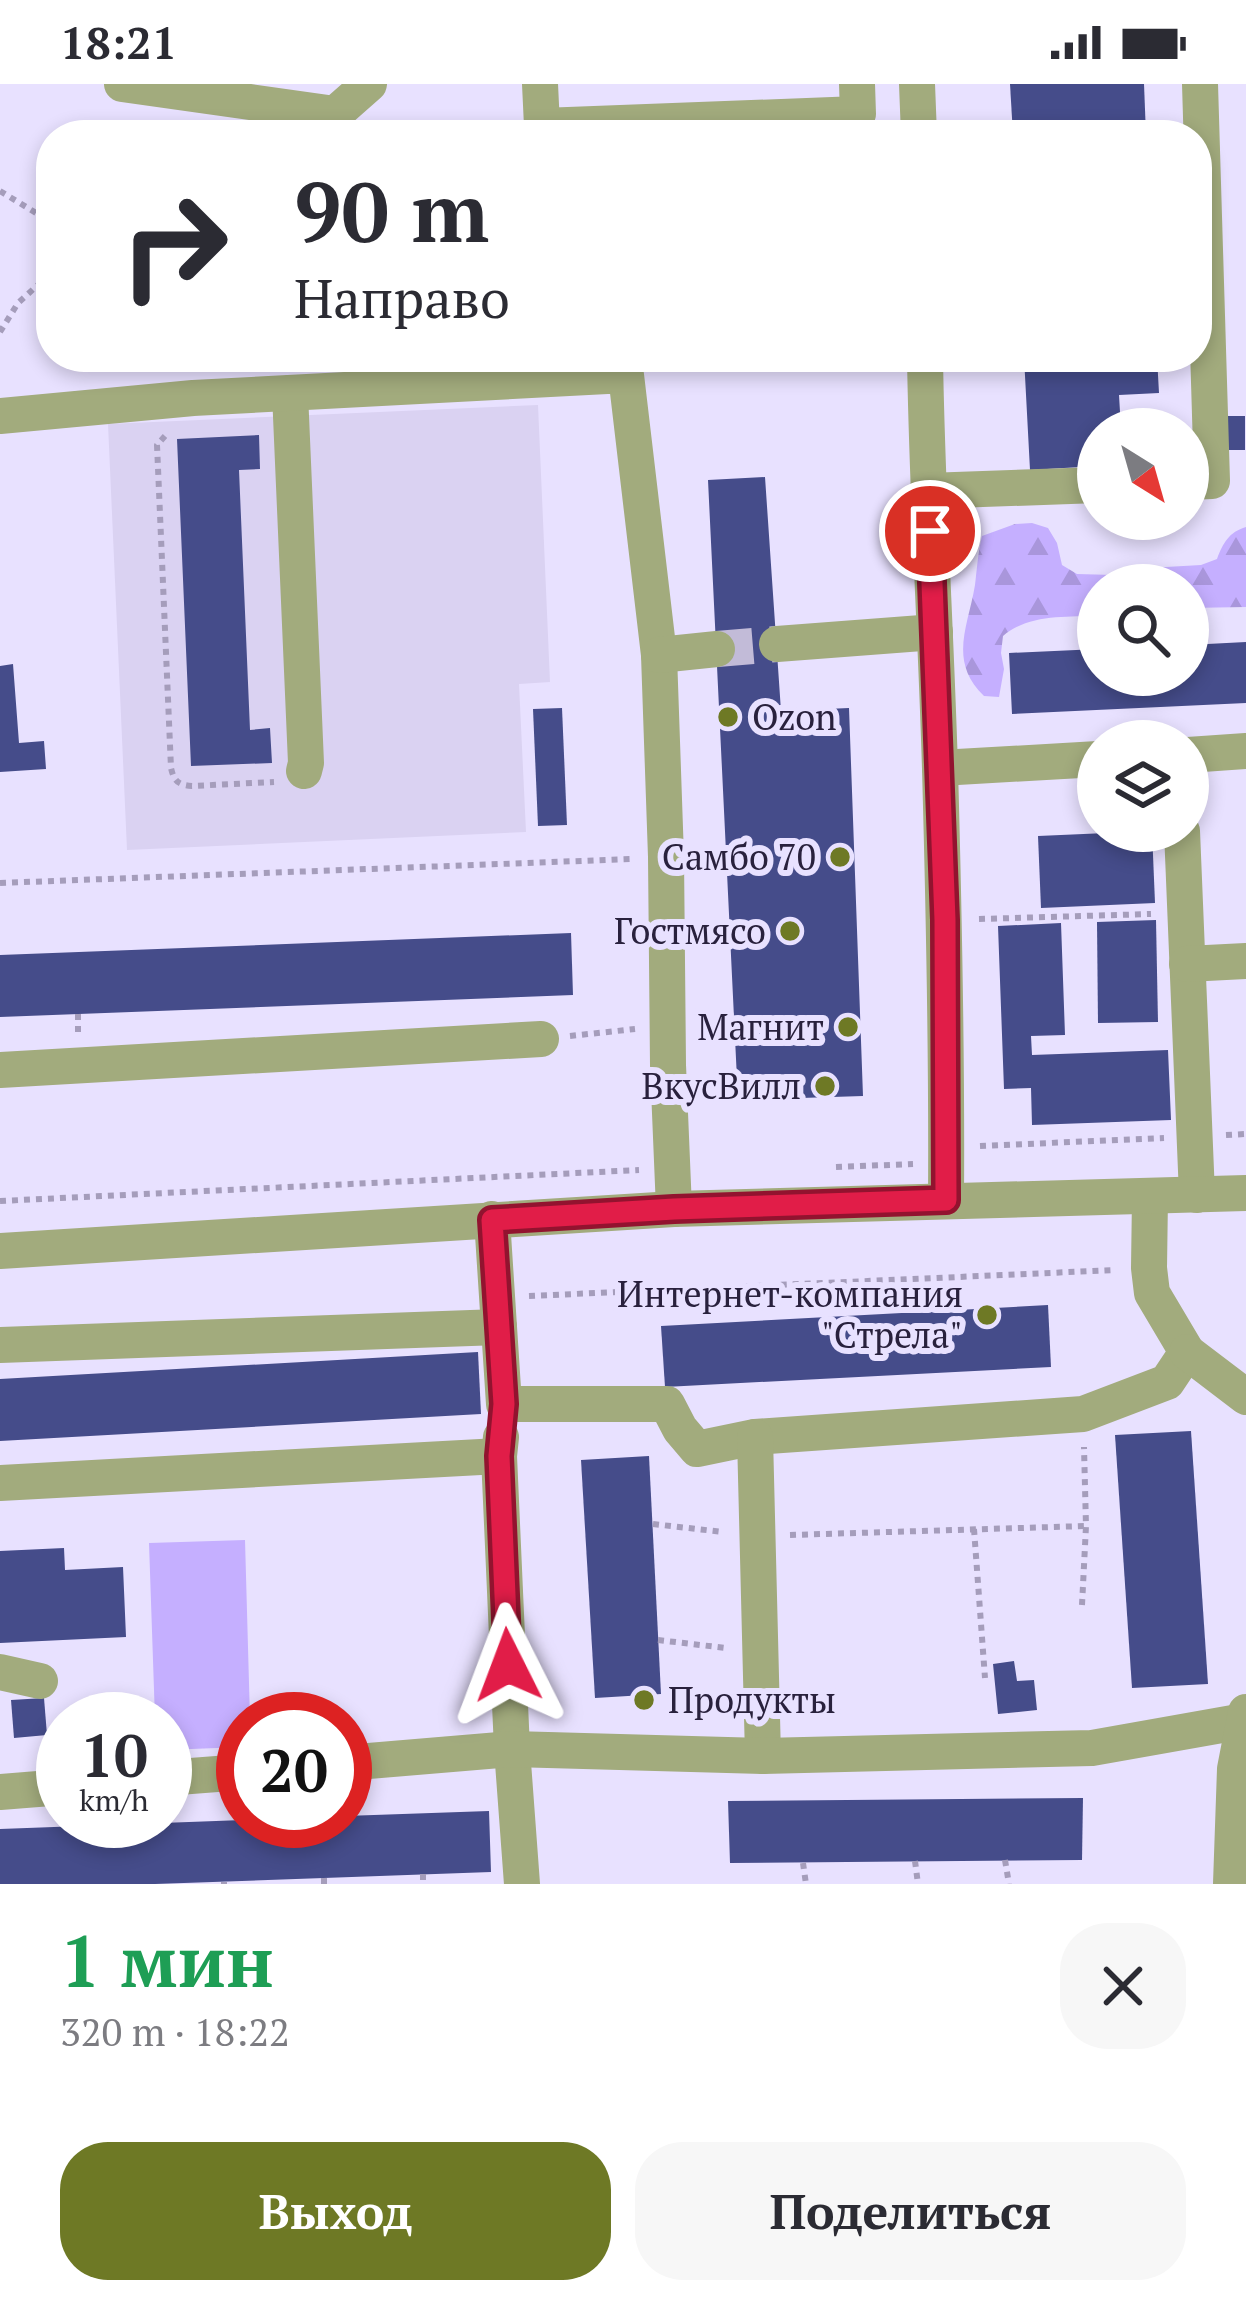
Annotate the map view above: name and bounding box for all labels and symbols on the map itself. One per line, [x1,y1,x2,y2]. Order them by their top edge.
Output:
north arrow [1077,408,1209,540]
pin [879,480,981,582]
place label: Ozon [752,693,836,740]
marker: Ozon [715,704,741,730]
place label: Самбо 70 [662,833,816,880]
marker: Самбо 70 [827,844,853,870]
place label: Гостмясо [614,907,766,954]
marker: Гостмясо [777,918,803,944]
place label: Магнит [697,1003,824,1050]
marker: Магнит [835,1014,861,1040]
place label: ВкусВилл [642,1062,801,1109]
marker: ВкусВилл [812,1073,838,1099]
place label: Интернет-компания "Стрела" [617,1270,963,1358]
marker: Интернет-компания "Стрела" [974,1302,1000,1328]
position arrow [445,1602,571,1728]
place label: Продукты [668,1676,836,1723]
marker: Продукты [631,1687,657,1713]
speed limit sign: 20 [216,1692,372,1848]

